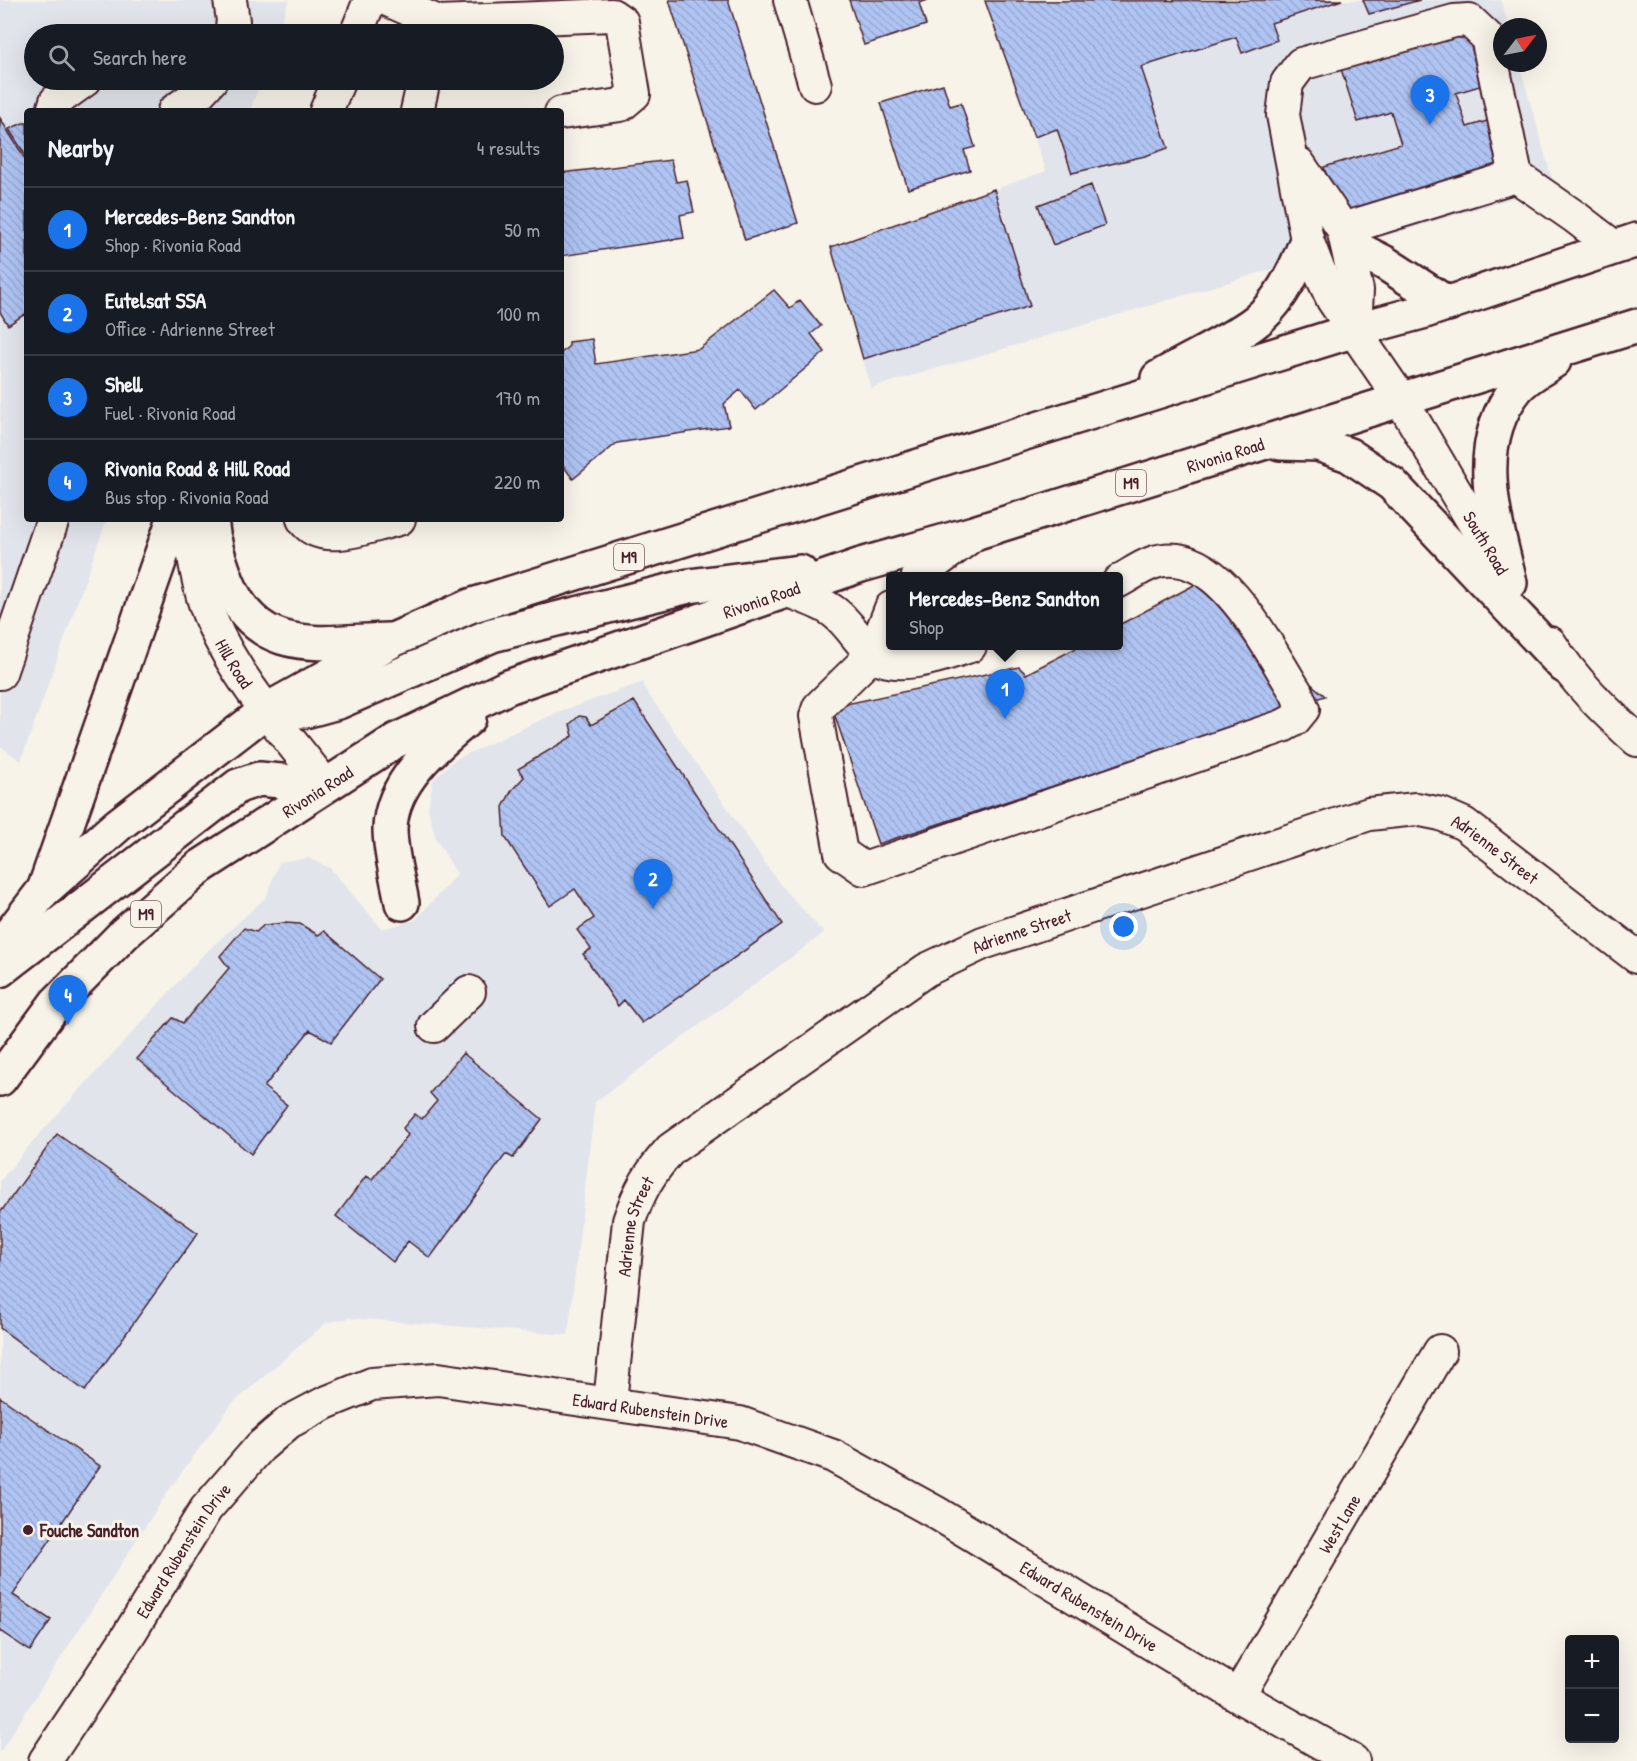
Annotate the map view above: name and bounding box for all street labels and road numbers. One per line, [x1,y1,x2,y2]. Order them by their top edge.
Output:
street label: Rivonia Road [1183,431,1267,478]
road number: M9 [1116,470,1146,496]
street label: South Road [1457,507,1515,579]
road number: M9 [614,544,644,570]
street label: Rivonia Road [720,575,803,624]
street label: Hill Road [210,634,259,693]
street label: Rivonia Road [277,759,357,823]
street label: Adrienne Street [1448,808,1545,890]
road number: M9 [131,901,161,927]
street label: Adrienne Street [967,902,1075,959]
street label: Adrienne Street [611,1170,660,1278]
street label: Edward Rubenstein Drive [571,1386,730,1434]
street label: Edward Rubenstein Drive [130,1477,236,1623]
street label: West Lane [1312,1489,1366,1558]
street label: Edward Rubenstein Drive [1016,1554,1163,1657]

